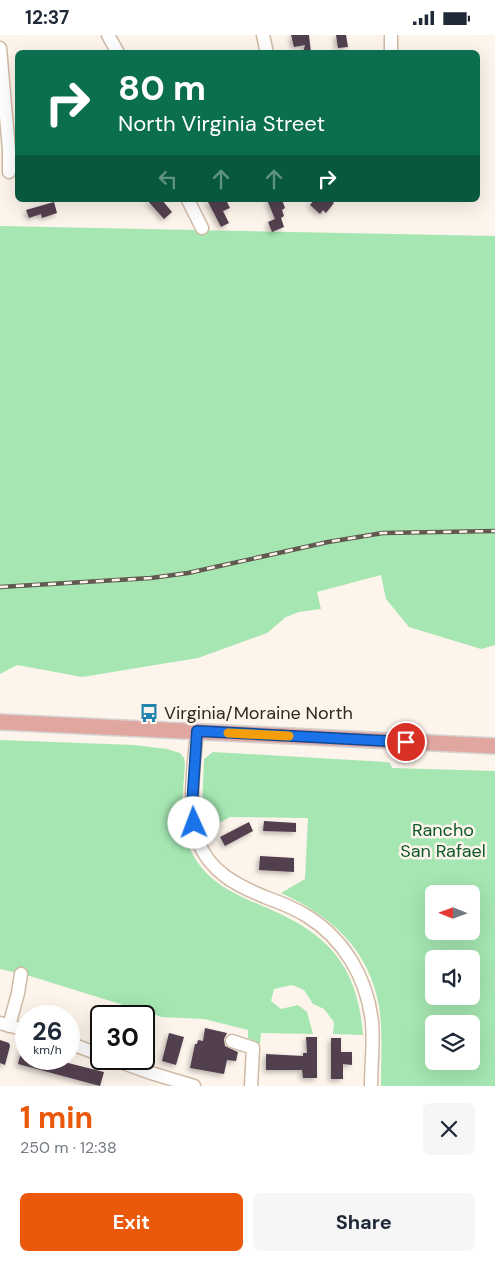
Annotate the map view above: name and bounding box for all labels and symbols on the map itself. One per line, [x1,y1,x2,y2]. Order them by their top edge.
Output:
place label: Virginia/Moraine North [164,701,353,725]
bus stop icon: Virginia/Moraine North [138,702,160,724]
pin [385,721,427,763]
position arrow [167,796,219,848]
park label: Rancho San Rafael [400,818,486,863]
north arrow [425,885,480,940]
speed limit sign: 30 [90,1005,155,1070]

